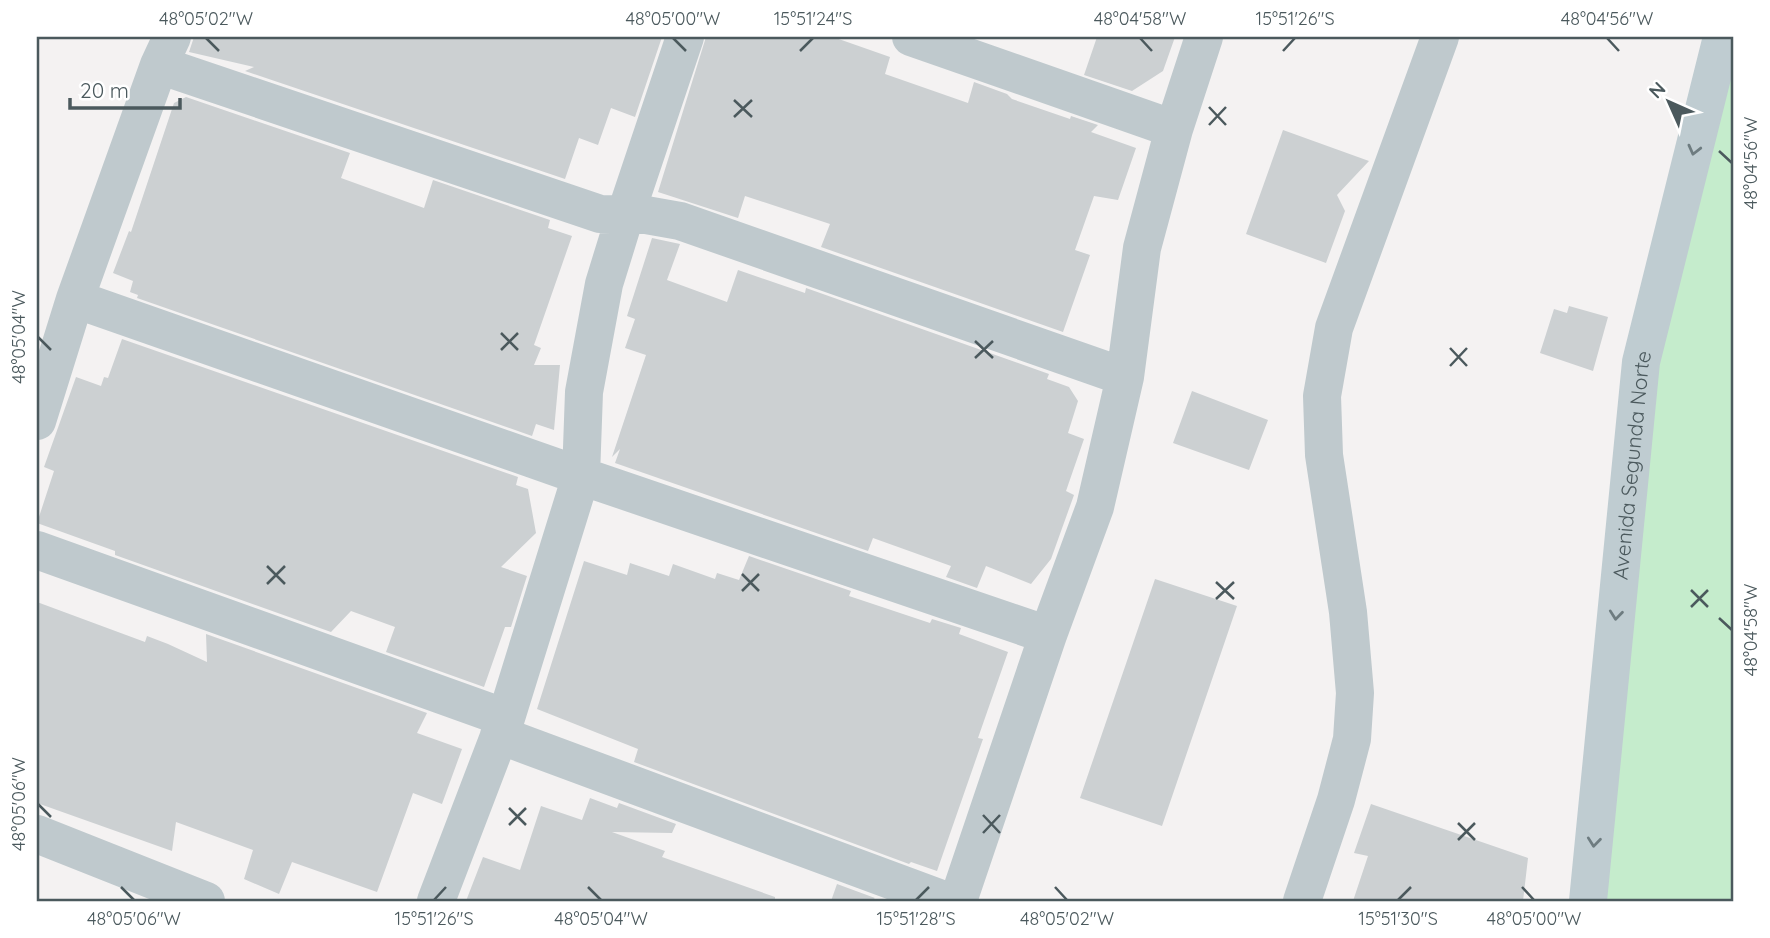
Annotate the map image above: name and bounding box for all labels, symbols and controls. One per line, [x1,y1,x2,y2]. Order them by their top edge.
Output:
text: 48°05'02"W [159,7,253,30]
text: 48°05'00"W [626,7,720,30]
text: 15°51'24"S [774,7,852,30]
text: 48°04'58"W [1094,7,1186,30]
text: 15°51'26"S [1255,7,1335,30]
text: 48°04'56"W [1561,7,1653,30]
scale bar [70,66,180,110]
north arrow [1634,66,1704,136]
text: 20 m [80,77,129,103]
text: N [1644,77,1670,103]
text: 48°04'56"W [1739,117,1762,209]
one-way arrow [1688,144,1702,156]
text: 48°05'04"W [7,290,30,384]
street label: Avenida Segunda Norte [1607,348,1656,581]
text: 48°04'58"W [1739,584,1762,676]
one-way arrow [1609,610,1624,621]
text: 48°05'06"W [7,757,30,851]
one-way arrow [1587,836,1602,847]
text: 48°05'06"W [87,907,181,930]
text: 15°51'26"S [394,907,474,930]
text: 48°05'04"W [554,907,648,930]
text: 15°51'28"S [876,907,956,930]
text: 48°05'02"W [1020,907,1114,930]
text: 15°51'30"S [1358,907,1438,930]
text: 48°05'00"W [1487,907,1581,930]

